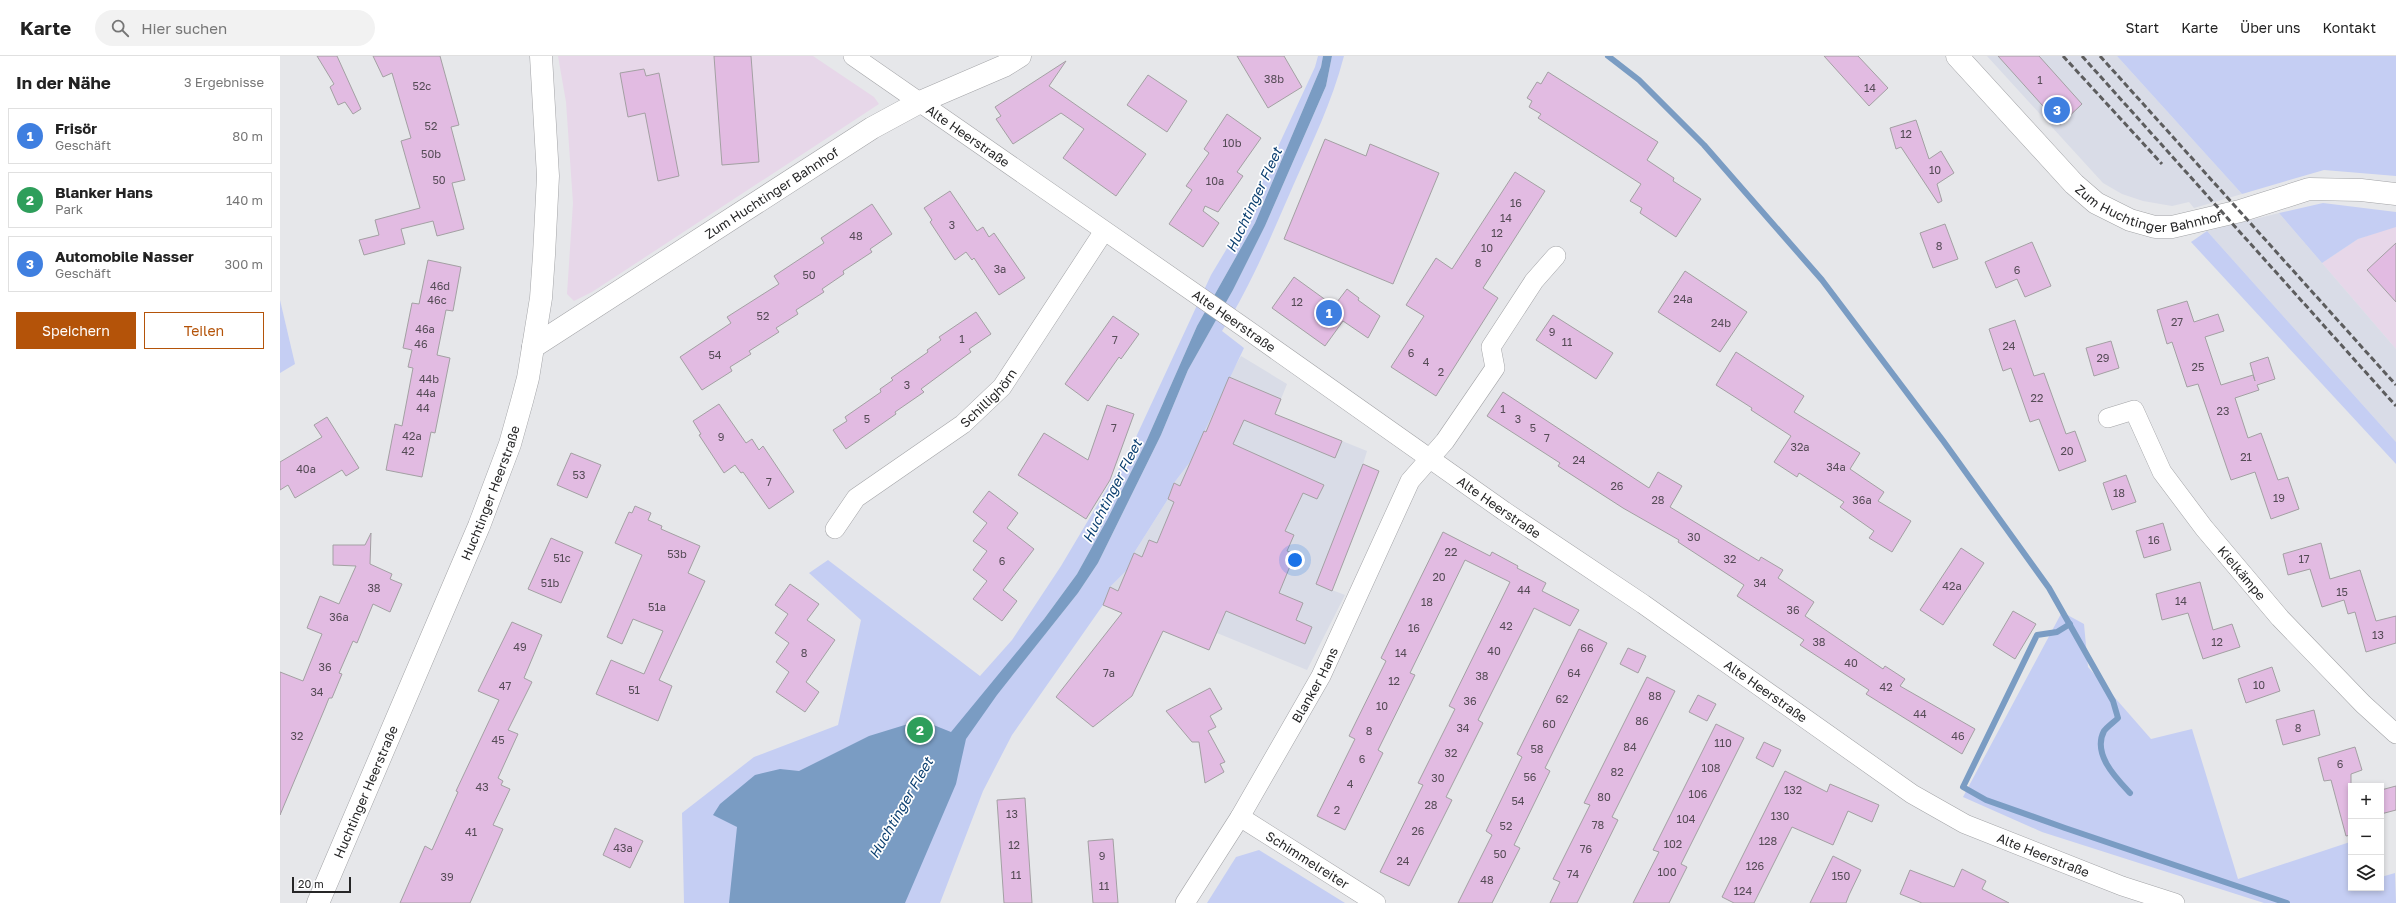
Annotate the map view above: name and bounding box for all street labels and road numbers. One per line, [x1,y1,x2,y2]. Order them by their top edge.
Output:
street label: Alte Heerstraße [923,101,1013,170]
street label: Zum Huchtinger Bahnhof [702,144,842,242]
street label: Zum Huchtinger Bahnhof [2072,181,2223,235]
street label: Alte Heerstraße [1189,286,1279,355]
street label: Schillighörn [957,365,1020,431]
street label: Huchtinger Heerstraße [457,424,523,563]
street label: Alte Heerstraße [1454,473,1544,541]
street label: Kielkämpe [2215,543,2269,603]
street label: Blanker Hans [1288,644,1341,725]
street label: Alte Heerstraße [1721,656,1811,726]
street label: Huchtinger Heerstraße [330,723,401,861]
street label: Schimmelreiter [1263,827,1352,892]
street label: Alte Heerstraße [1995,830,2092,880]

